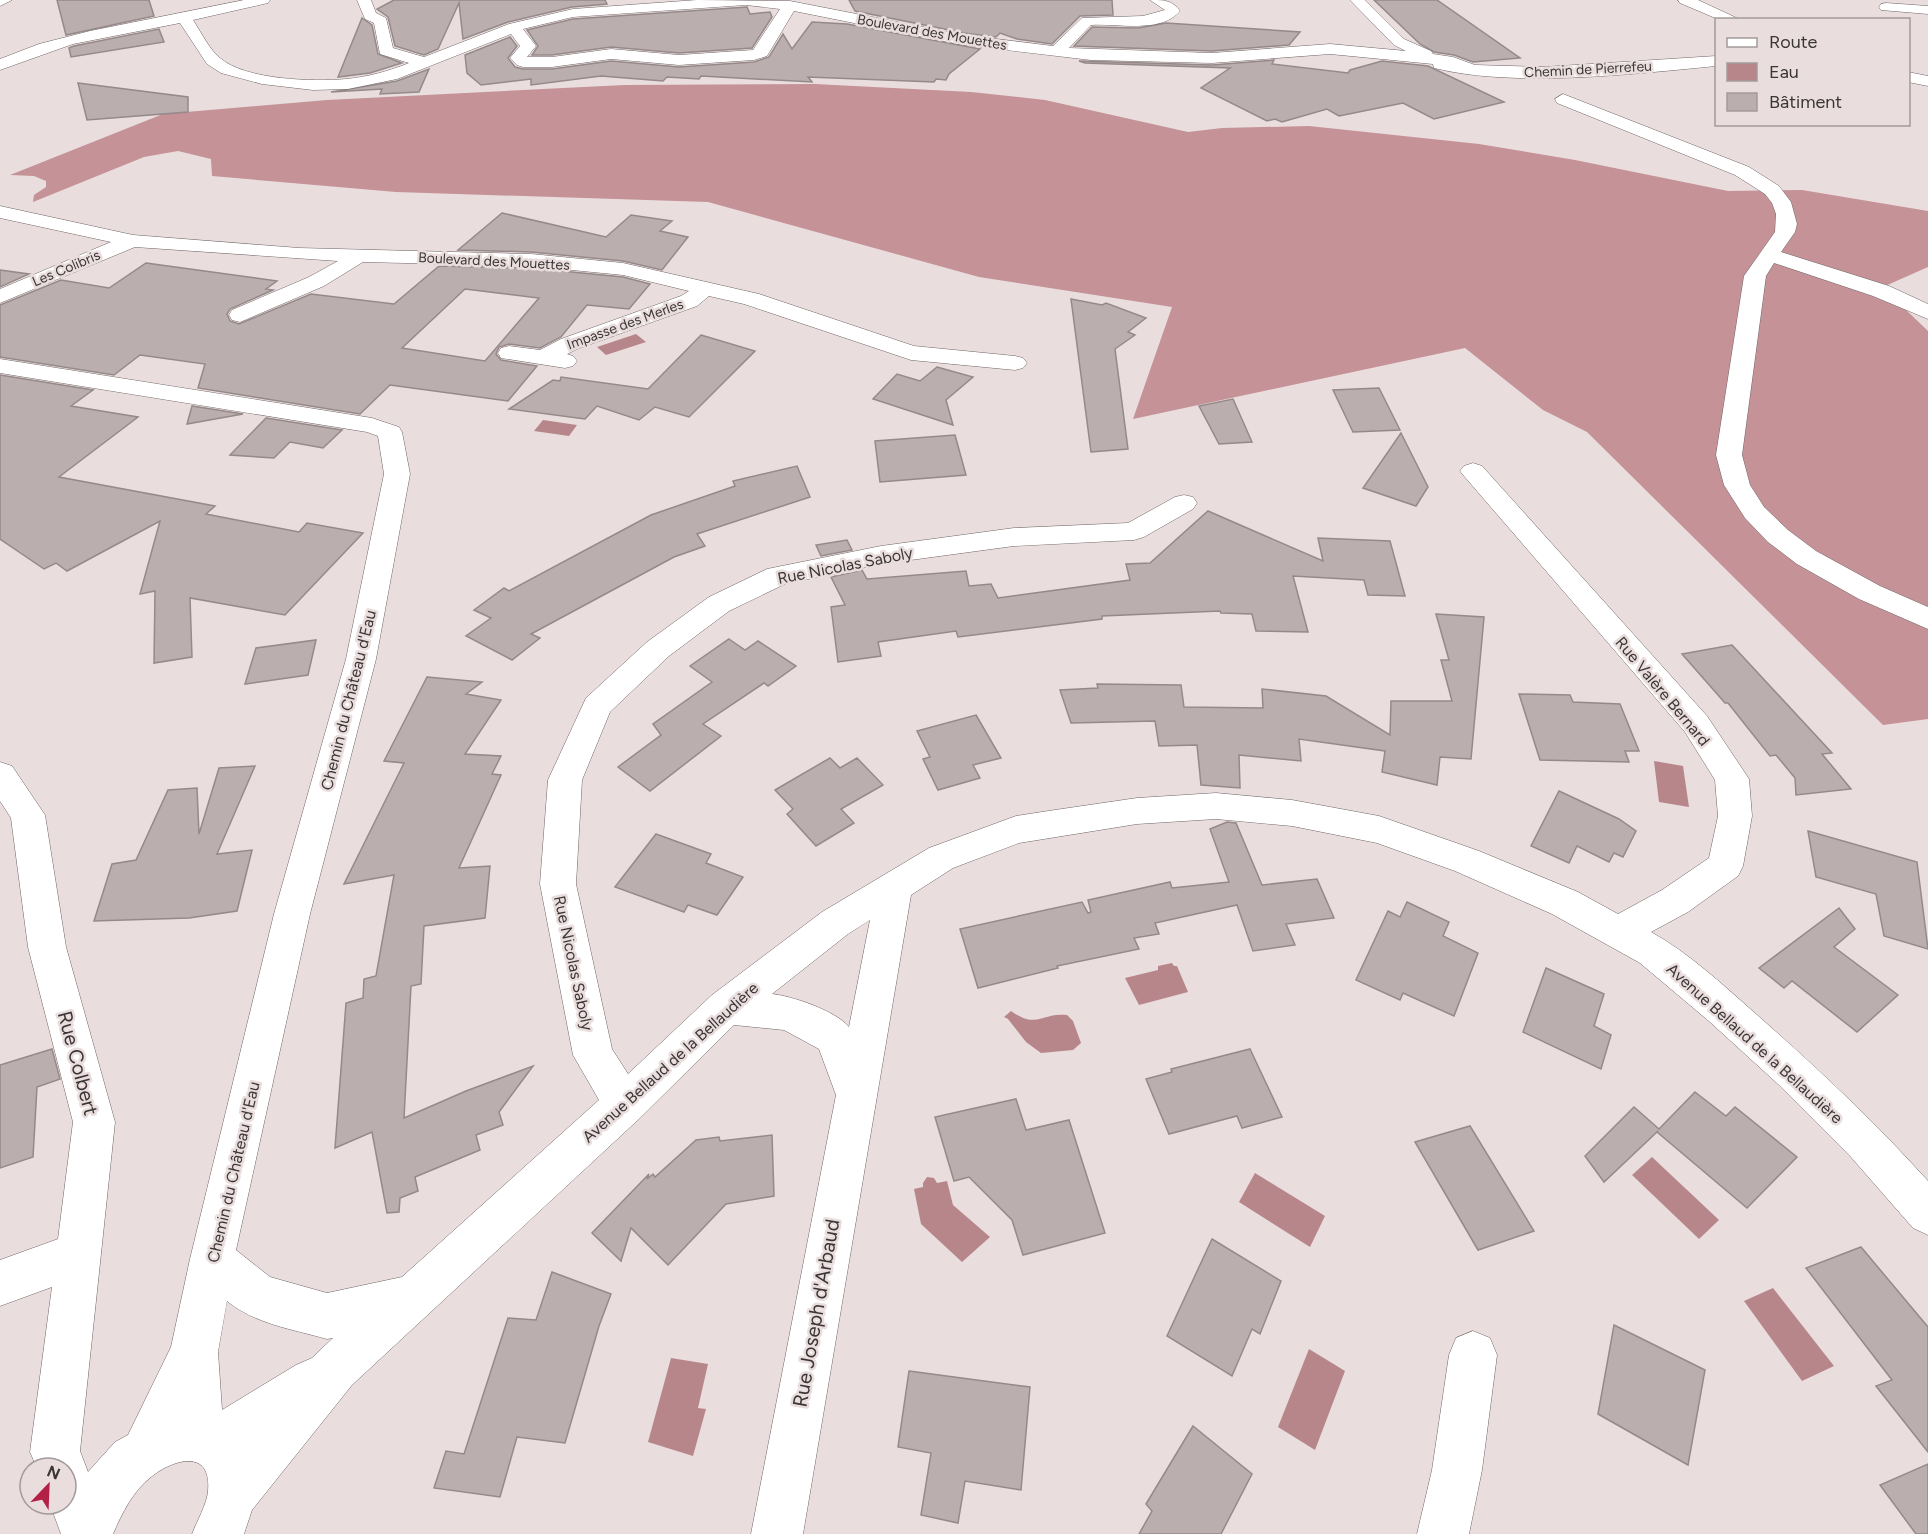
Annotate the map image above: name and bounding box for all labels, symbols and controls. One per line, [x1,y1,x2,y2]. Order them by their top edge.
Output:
street label: Boulevard des Mouettes [856,11,1008,54]
legend [1715,18,1910,126]
text: Route [1769,31,1818,53]
street label: Chemin de Pierrefeu [1524,58,1652,81]
text: Eau [1769,61,1799,83]
text: Bâtiment [1769,91,1842,113]
street label: Les Colibris [30,247,103,290]
street label: Boulevard des Mouettes [418,249,570,274]
street label: Impasse des Merles [565,296,686,353]
street label: Rue Nicolas Saboly [776,543,915,588]
street label: Chemin du Château d'Eau [317,608,380,792]
street label: Rue Valère Bernard [1611,633,1714,750]
street label: Rue Nicolas Saboly [550,894,597,1033]
street label: Avenue Bellaud de la Bellaudière [1663,959,1847,1128]
street label: Avenue Bellaud de la Bellaudière [578,978,762,1147]
street label: Rue Colbert [53,1008,103,1118]
street label: Chemin du Château d'Eau [203,1080,264,1264]
street label: Rue Joseph d'Arbaud [788,1217,844,1409]
north arrow [18,1456,78,1516]
text: N [44,1461,63,1484]

